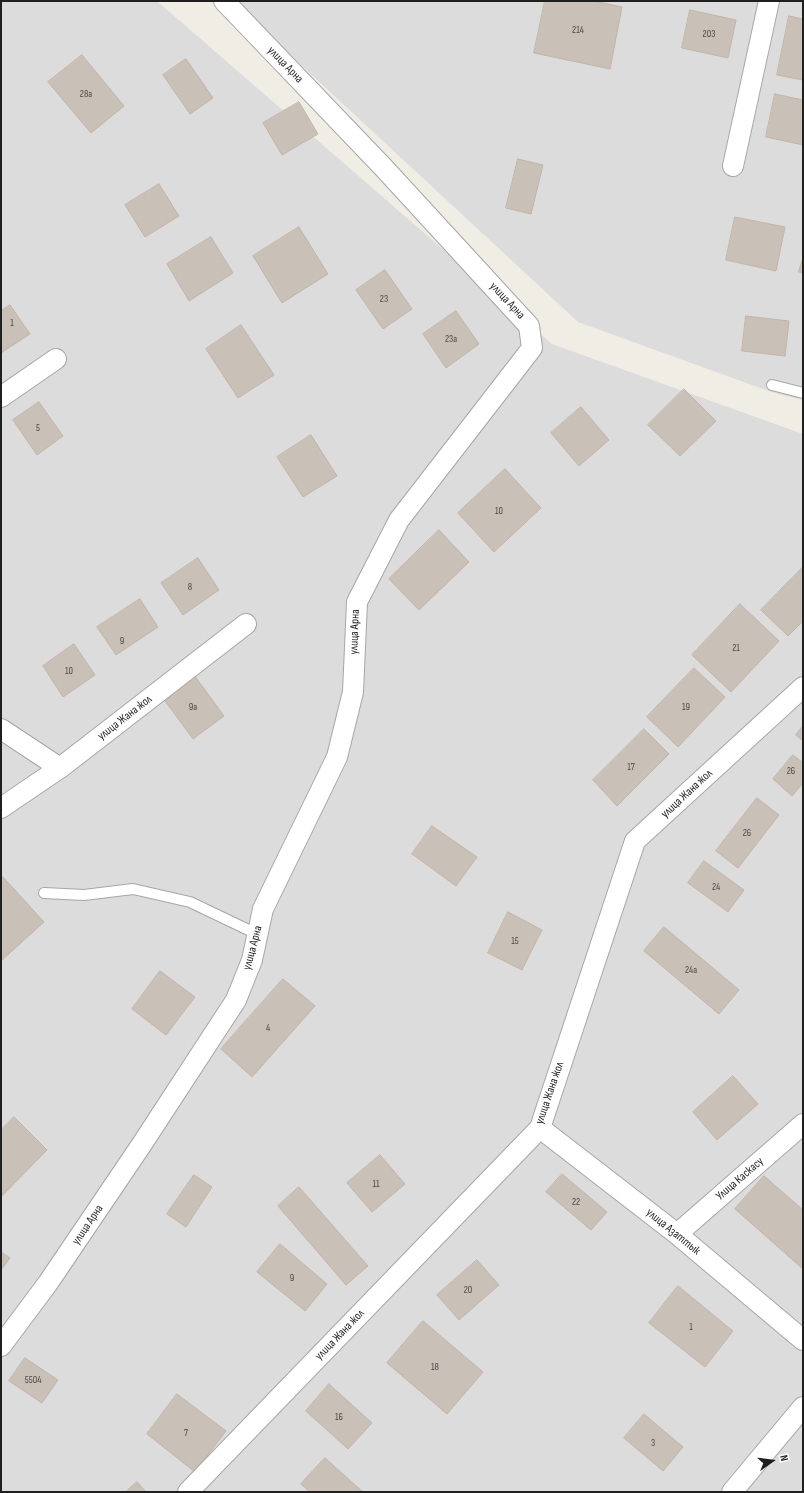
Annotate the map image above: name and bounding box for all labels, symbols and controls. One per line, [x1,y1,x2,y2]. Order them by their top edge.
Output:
house number: 214 [572,24,584,36]
house number: 203 [703,28,715,40]
street label: улица Арна [264,44,306,86]
house number: 28а [80,88,92,100]
street label: улица Арна [486,280,528,322]
house number: 23 [380,293,388,305]
house number: 1 [10,317,14,329]
house number: 23а [445,333,457,345]
house number: 5 [36,422,40,434]
house number: 10 [495,505,503,517]
house number: 8 [188,581,192,593]
street label: улица Арна [347,609,363,655]
house number: 9 [120,635,124,647]
house number: 21 [732,642,740,654]
house number: 10 [65,665,73,677]
street label: улица Жана жол [95,692,155,744]
house number: 9а [189,701,197,713]
house number: 19 [682,701,690,713]
house number: 17 [627,761,635,773]
house number: 26 [787,765,795,777]
street label: улица Жана жол [658,767,716,821]
house number: 26 [743,827,751,839]
house number: 24 [712,881,720,893]
street label: улица Арна [240,924,266,972]
house number: 15 [511,935,519,947]
house number: 24а [685,964,697,976]
house number: 4 [266,1022,270,1034]
street label: улица Жана жол [533,1060,567,1126]
street label: Улица Каскасу [713,1154,767,1204]
house number: 11 [373,1178,379,1190]
house number: 22 [572,1196,580,1208]
street label: улица Арна [69,1202,107,1248]
street label: улица Азаттык [643,1206,703,1258]
house number: 9 [290,1272,294,1284]
house number: 20 [464,1284,472,1296]
street label: улица Жана жол [312,1307,368,1363]
house number: 1 [689,1321,693,1333]
house number: 18 [431,1361,439,1373]
house number: 5504 [25,1374,41,1386]
house number: 16 [335,1411,343,1423]
house number: 7 [184,1427,188,1439]
house number: 3 [651,1437,655,1449]
north arrow [752,1441,792,1481]
text: N [777,1454,791,1462]

